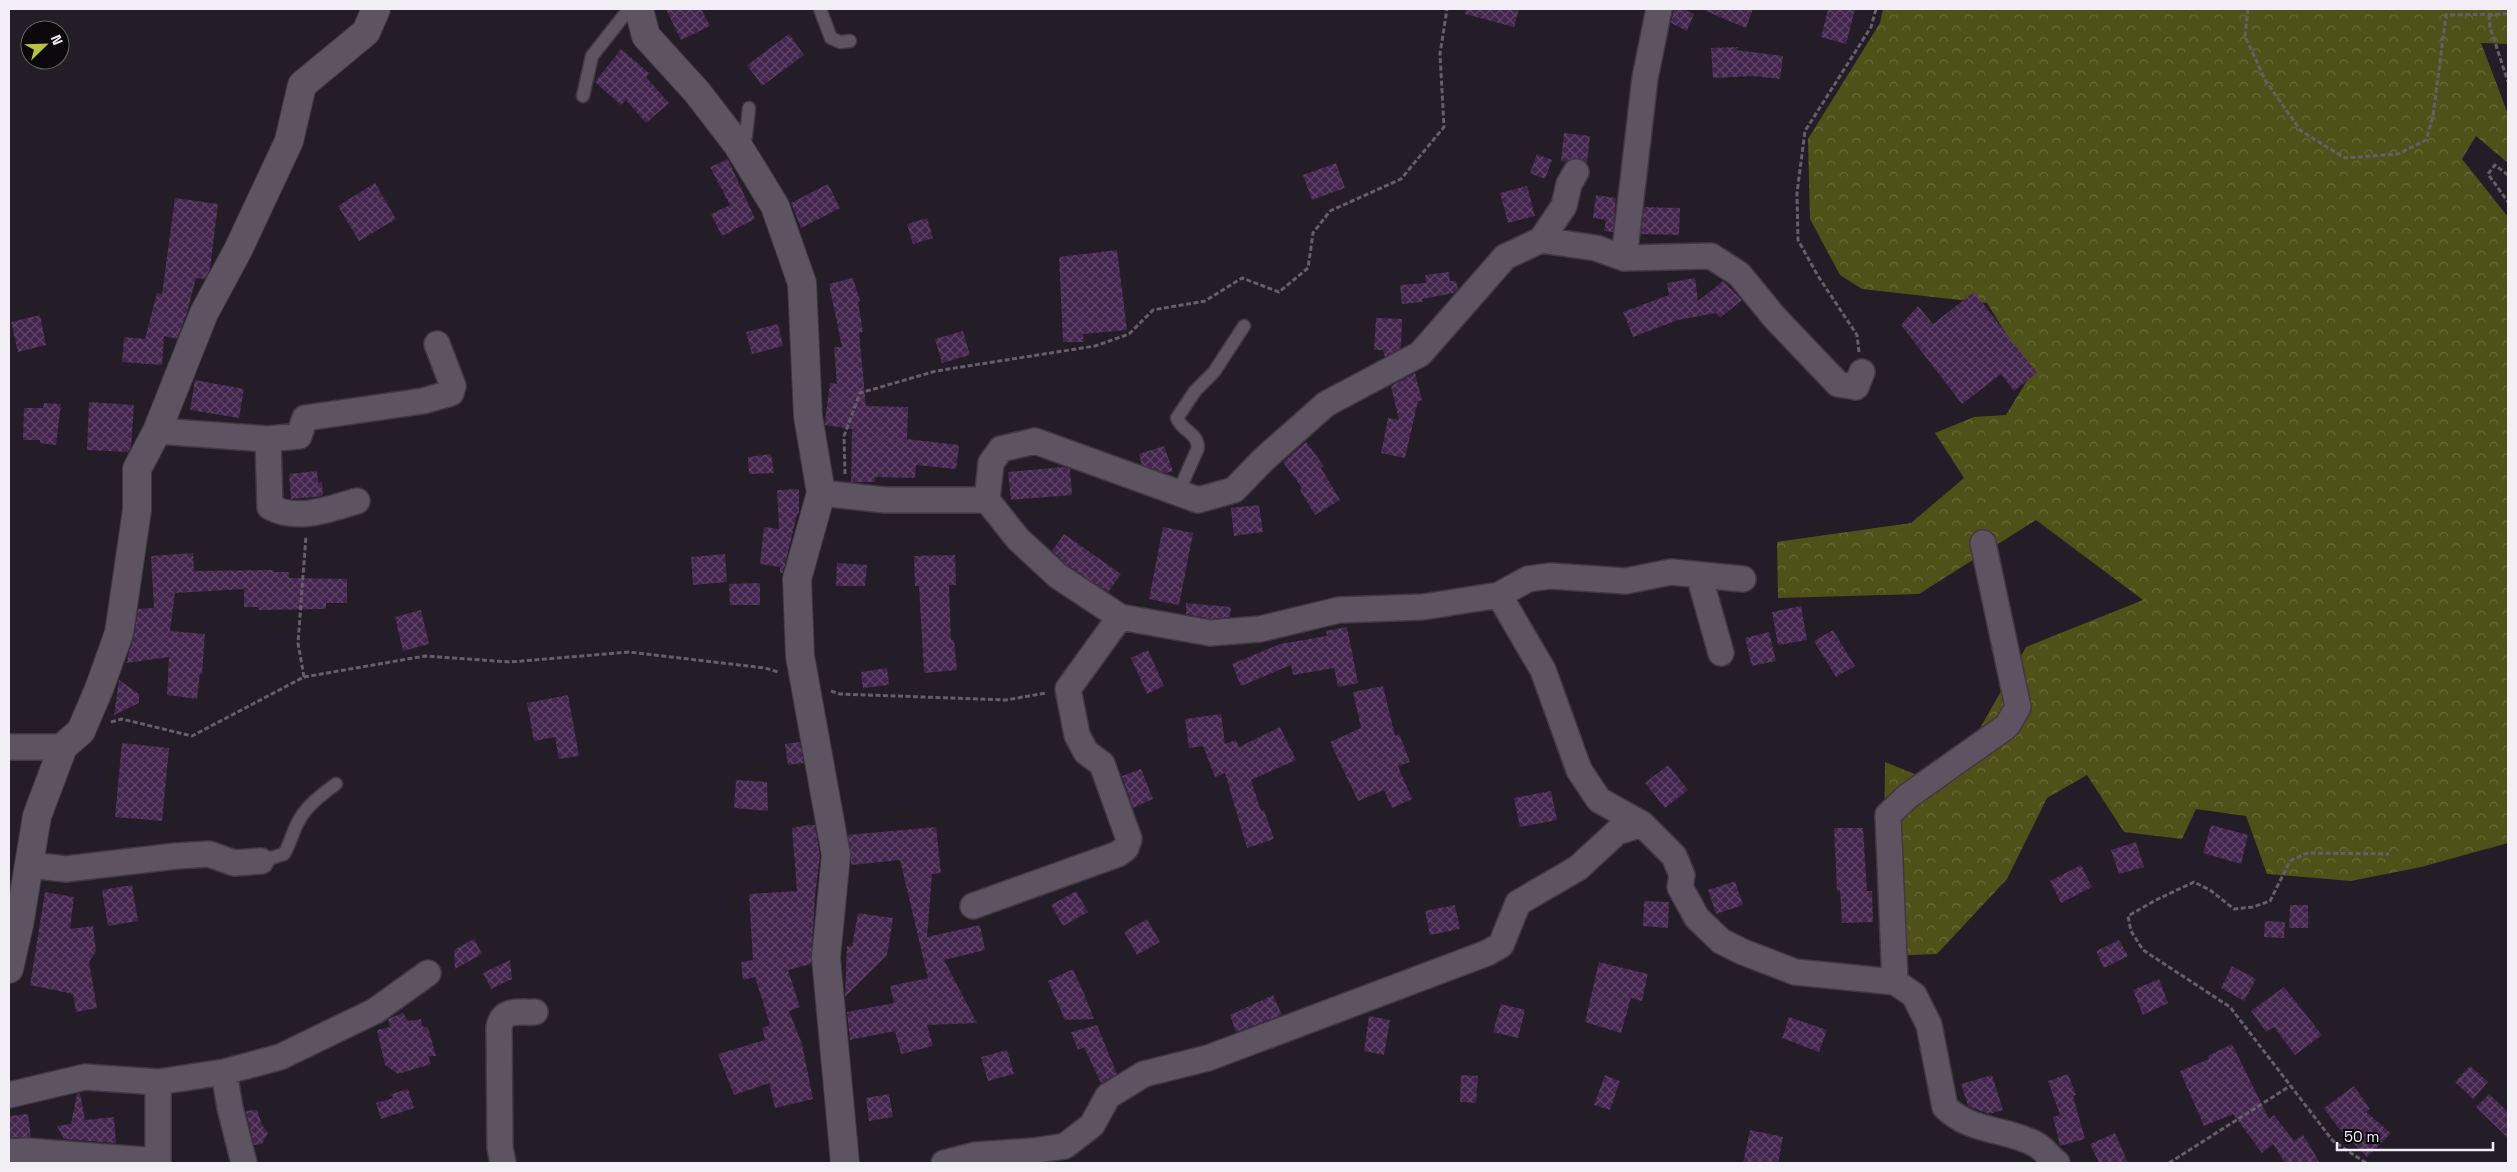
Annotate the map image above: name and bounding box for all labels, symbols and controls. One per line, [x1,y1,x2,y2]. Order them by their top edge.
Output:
north arrow [20,20,70,70]
text: N [47,32,67,48]
scale bar [2337,1120,2493,1152]
text: 50 m [2344,1127,2379,1146]

